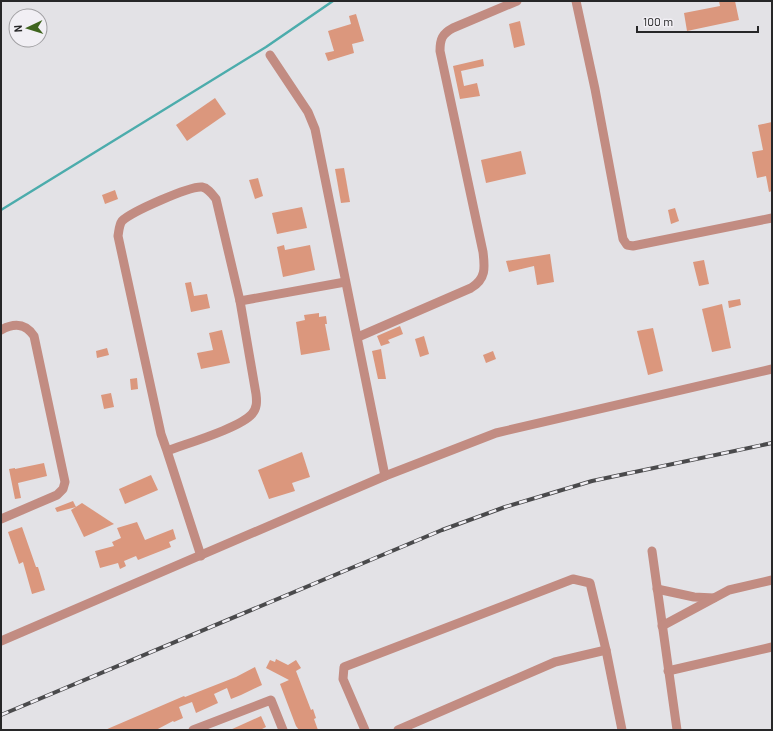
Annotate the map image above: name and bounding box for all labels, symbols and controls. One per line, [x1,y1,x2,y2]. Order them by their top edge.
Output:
north arrow [8,8,48,48]
scale bar [637,8,758,34]
text: 100 m [643,14,673,28]
text: N [11,25,24,33]

